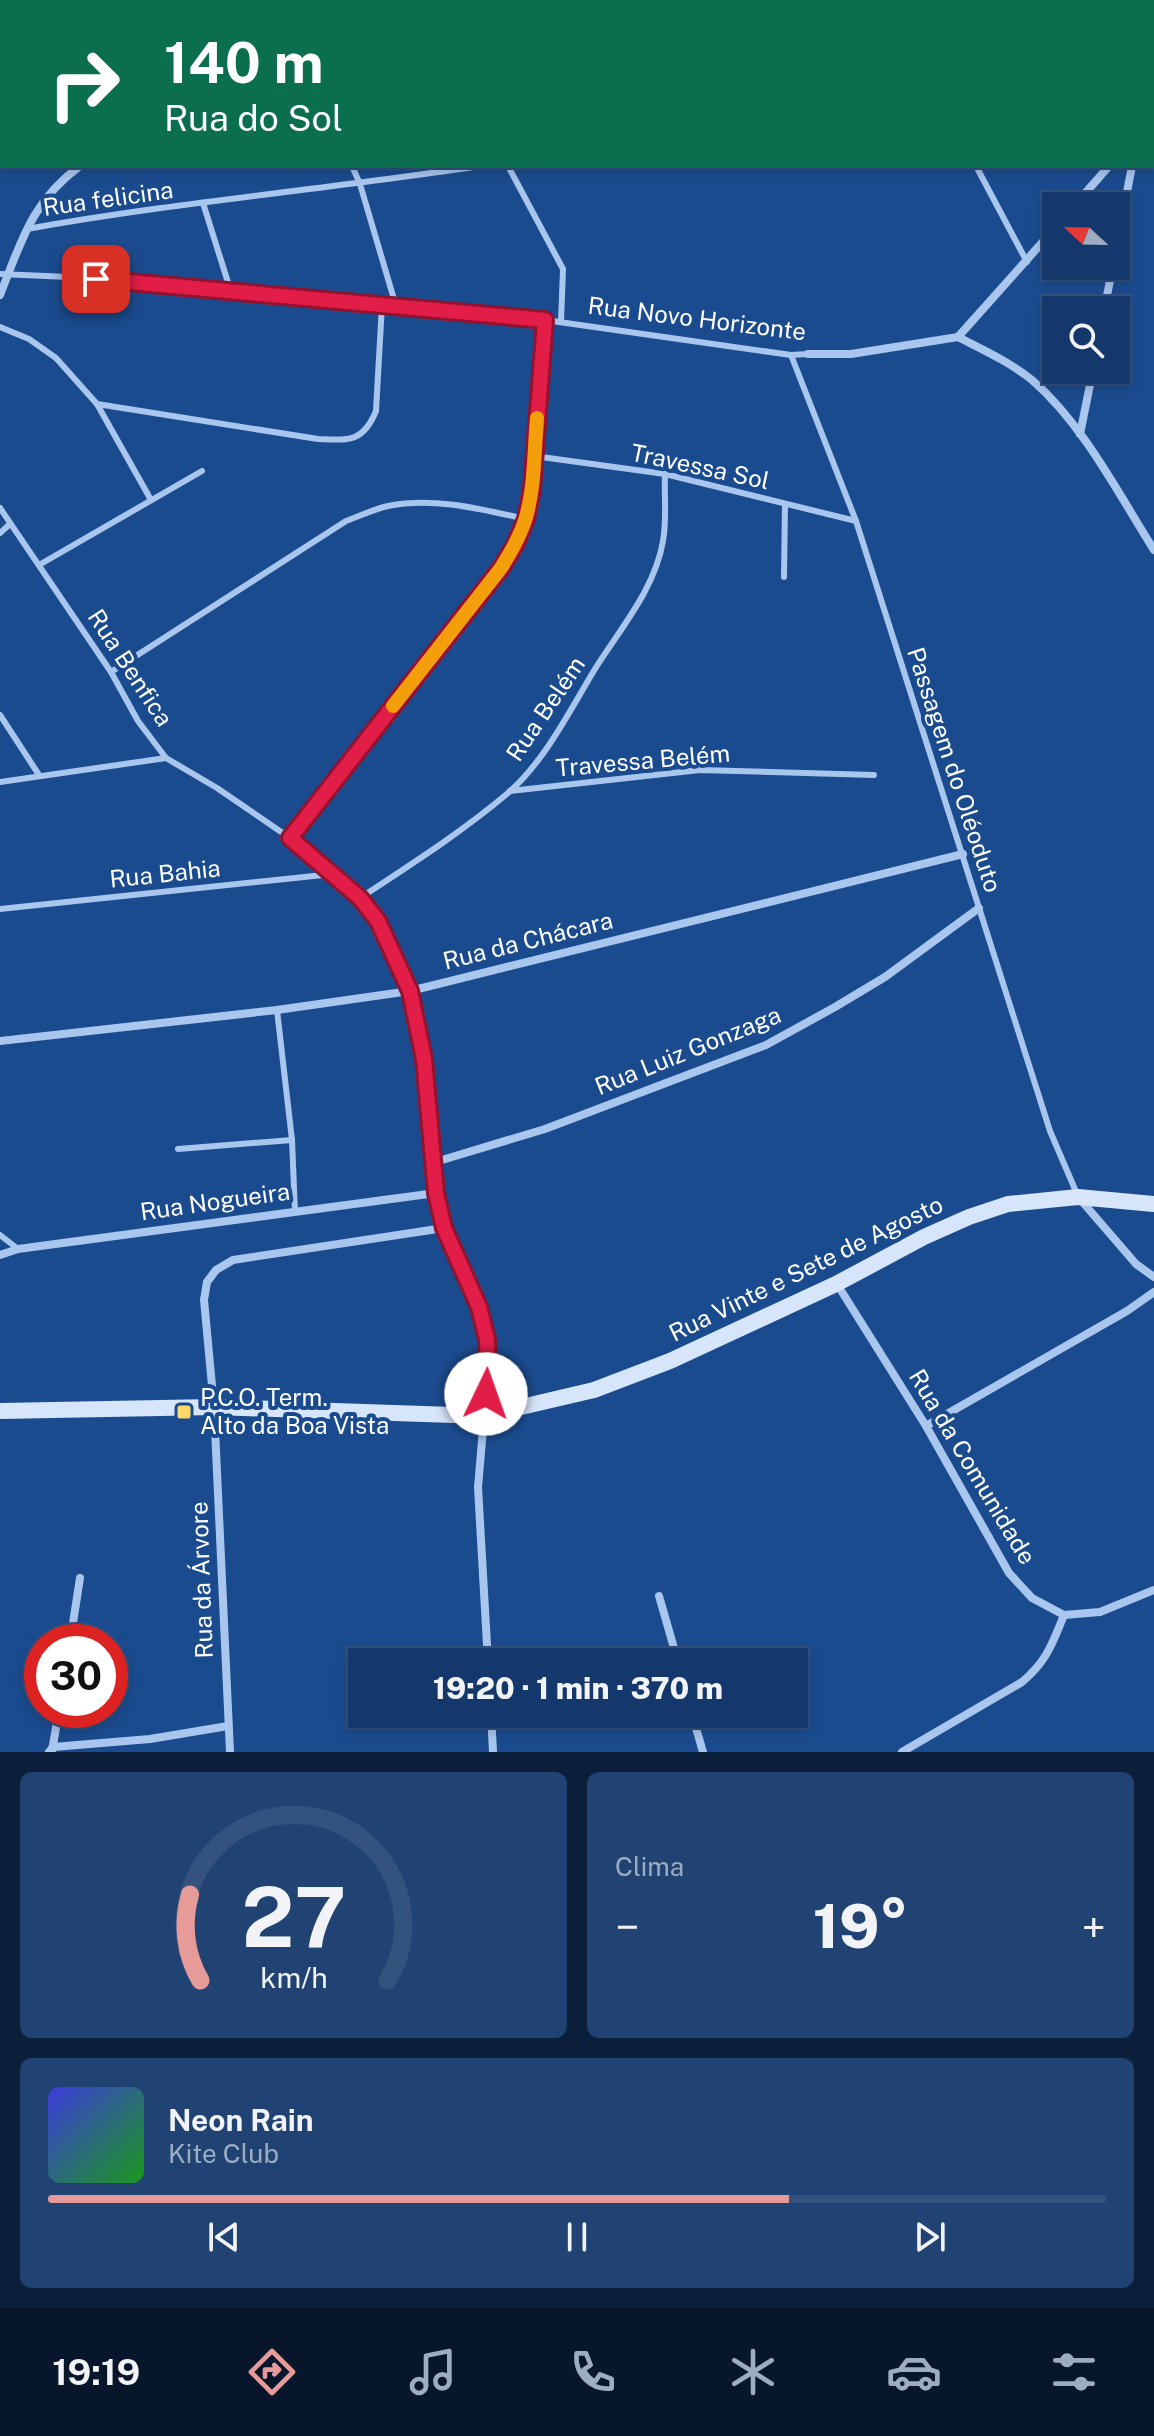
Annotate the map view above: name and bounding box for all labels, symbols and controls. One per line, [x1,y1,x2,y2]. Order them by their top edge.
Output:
text: 140 m [164,30,324,96]
icon: right [32,32,136,136]
text: Rua do Sol [164,97,343,139]
street label: Rua felicina [41,175,175,221]
north arrow [1042,192,1130,280]
map controls [1042,192,1130,384]
pin [62,245,130,313]
icon: arrive [74,257,118,301]
street label: Rua Novo Horizonte [586,291,808,345]
button: search [1042,296,1130,384]
street label: Travessa Sol [628,438,772,494]
street label: Rua Benfica [83,604,179,731]
street label: Passagem do Oléoduto [902,644,1008,896]
street label: Rua Belém [500,651,590,766]
street label: Travessa Belém [555,738,731,782]
street label: Rua Bahia [108,853,222,893]
street label: Rua da Chácara [440,905,616,975]
street label: Rua Luiz Gonzaga [591,1000,785,1100]
street label: Rua Nogueira [138,1177,292,1225]
street label: Rua Vinte e Sete de Agosto [664,1190,947,1347]
position arrow [444,1352,528,1436]
street label: Rua da Comunidade [904,1364,1042,1569]
place label: P.C.O. Term. Alto da Boa Vista [200,1383,389,1439]
marker: P.C.O. Term. Alto da Boa Vista [175,1403,193,1421]
street label: Rua da Árvore [184,1501,218,1659]
speed limit sign: 30 [24,1624,128,1728]
text: 19:20 · 1 min · 370 m [433,1670,723,1706]
text: Clima [615,1851,684,1882]
text: 27 [241,1868,346,1966]
text: 19° [813,1891,908,1962]
text: − [615,1901,639,1953]
text: + [1082,1901,1106,1953]
text: km/h [260,1961,327,1994]
text: Neon Rain [168,2102,314,2138]
text: Kite Club [168,2138,279,2169]
icon: previous [202,2215,246,2259]
icon: pause [555,2215,599,2259]
icon: next [908,2215,952,2259]
icon: directions [244,2344,300,2400]
icon: music [405,2344,461,2400]
icon: phone [565,2344,621,2400]
icon: climate [725,2344,781,2400]
icon: car [886,2344,942,2400]
icon: filters [1046,2344,1102,2400]
text: 19:19 [52,2351,140,2393]

